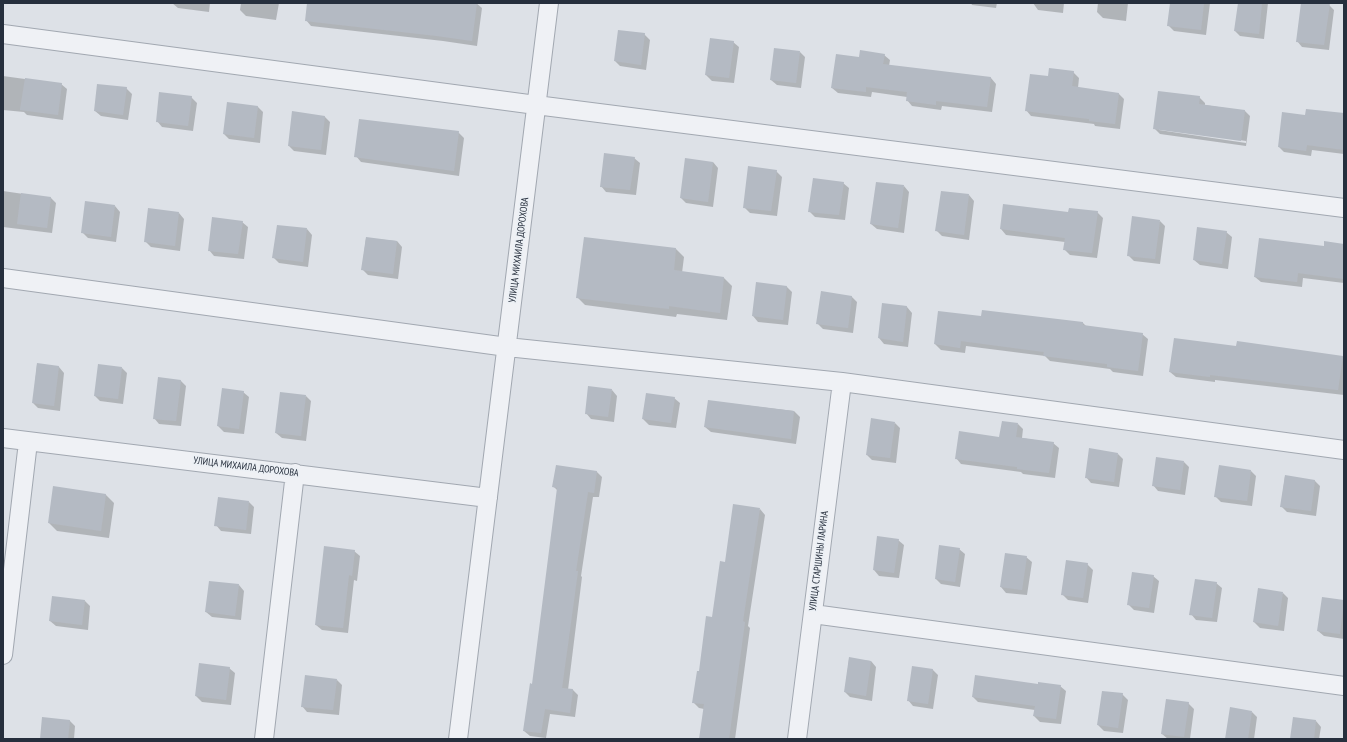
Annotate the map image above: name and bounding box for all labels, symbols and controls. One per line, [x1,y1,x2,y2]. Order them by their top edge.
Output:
street label: УЛИЦА МИХАИЛА ДОРОХОВА [507,197,531,303]
street label: УЛИЦА МИХАИЛА ДОРОХОВА [193,455,299,479]
street label: УЛИЦА СТАРШИНЫ ЛАРИНА [807,510,831,612]

